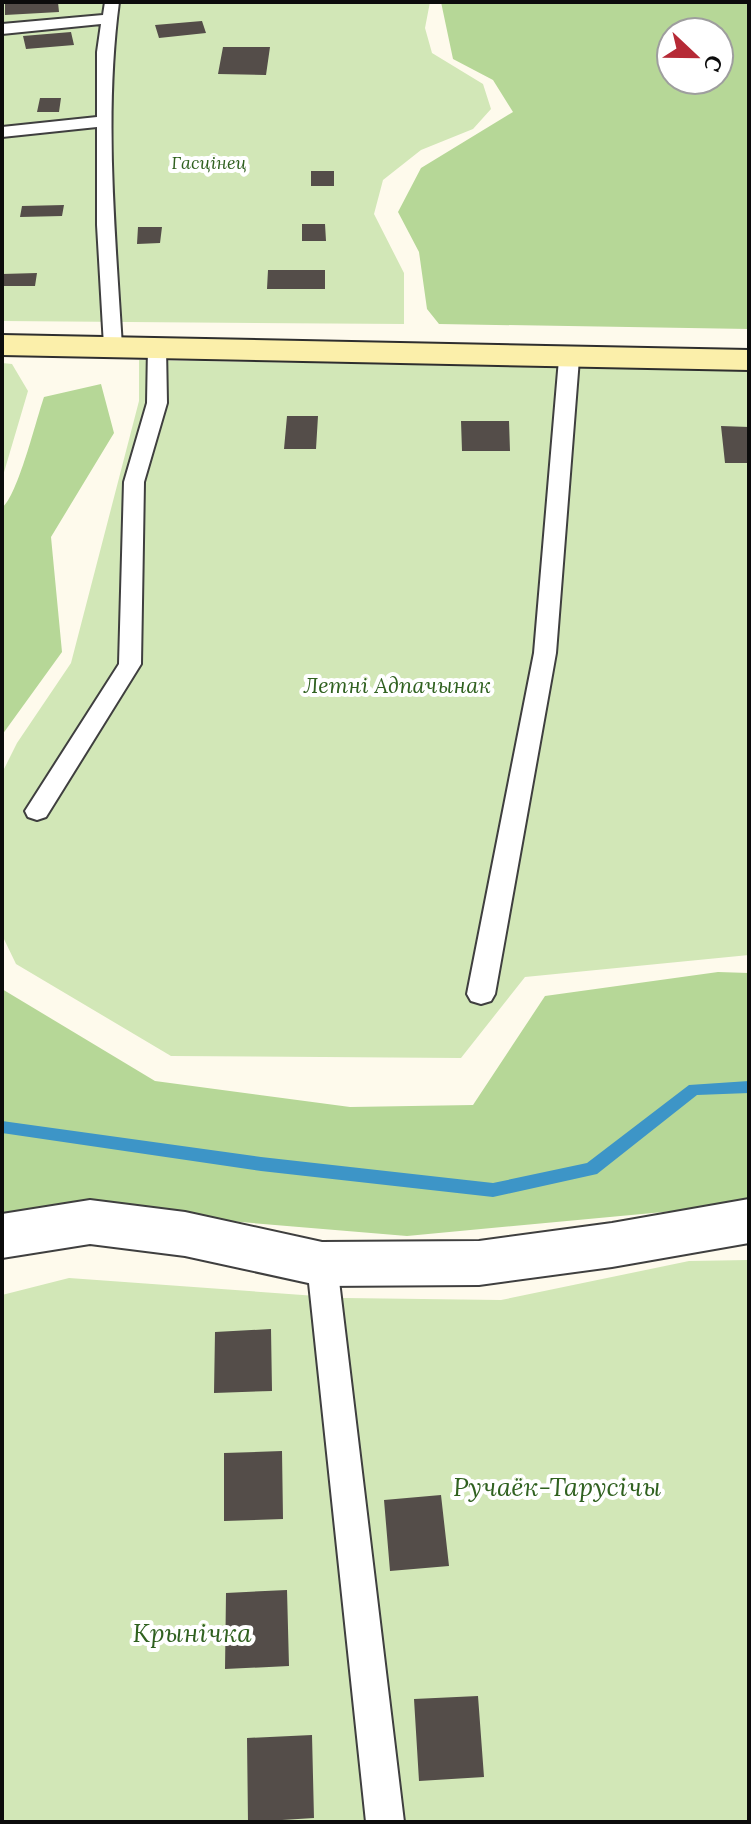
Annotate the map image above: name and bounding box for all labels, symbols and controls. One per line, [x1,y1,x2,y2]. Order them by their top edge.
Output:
north arrow [655,16,735,96]
text: С [698,51,729,76]
park label: Гасцінец [171,151,247,174]
park label: Летні Адпачынак [303,671,491,699]
park label: Ручаёк-Тарусічы [453,1470,661,1503]
park label: Крынічка [133,1616,252,1649]

